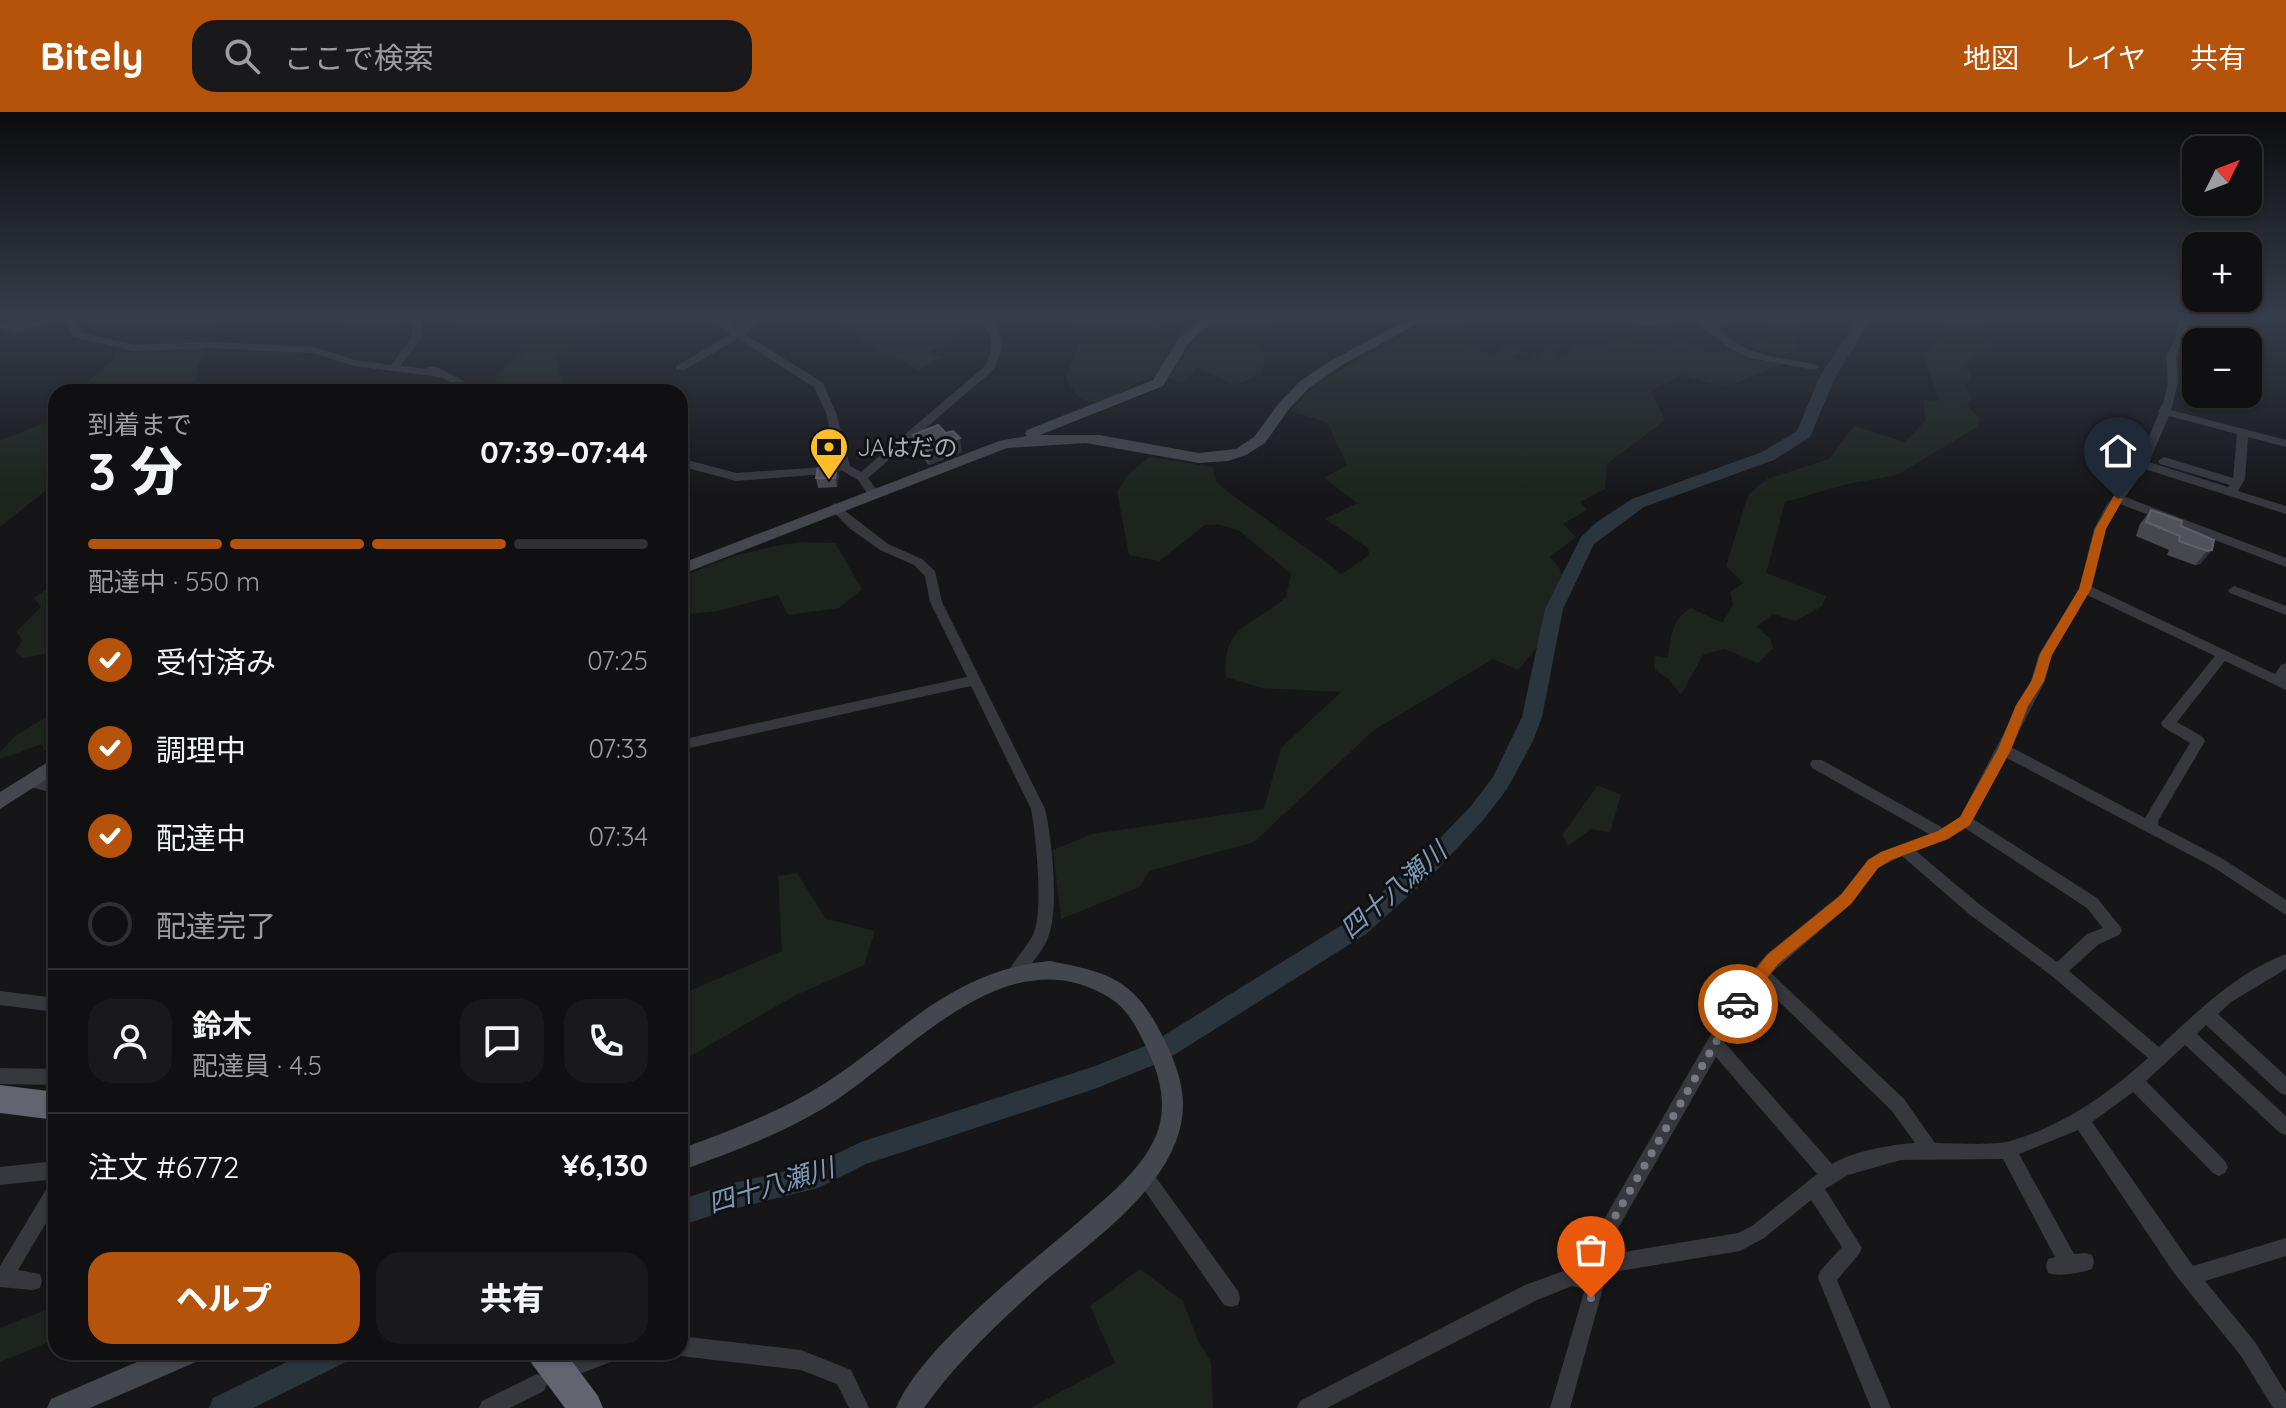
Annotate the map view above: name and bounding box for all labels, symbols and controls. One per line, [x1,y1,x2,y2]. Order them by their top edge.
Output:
search box [192,20,752,92]
text: Bitely [40,32,144,80]
icon: search [220,34,264,78]
text: ここで検索 [284,39,434,77]
text: 地図 [1963,40,2019,75]
text: レイヤ [2063,40,2146,75]
text: 共有 [2190,40,2246,75]
north arrow [2182,136,2262,216]
map controls [2182,136,2262,408]
button: + [2182,232,2262,312]
button: − [2182,328,2262,408]
text: 到着まで [88,408,192,441]
pin [2084,417,2152,499]
bank icon: JAはだの [808,426,850,481]
icon: home [2096,429,2140,473]
place label: JAはだの [857,432,957,462]
text: 07:39–07:44 [480,433,648,471]
text: 3 分 [88,438,182,503]
text: 配達中 · 550 m [88,565,260,598]
icon: check [88,638,132,682]
text: 受付済み [156,643,276,681]
text: 07:25 [587,644,648,677]
icon: check [88,726,132,770]
text: 調理中 [156,731,246,769]
text: 07:33 [589,732,648,765]
icon: check [88,814,132,858]
text: 配達中 [156,819,246,857]
text: 07:34 [588,820,648,853]
water label: 四十八瀬川 [1333,833,1455,945]
text: 配達完了 [156,907,276,945]
courier [1698,964,1778,1044]
icon: car [1716,982,1760,1026]
button: person [88,999,172,1083]
button: chat [460,999,544,1083]
button: phone [564,999,648,1083]
text: 鈴木 [192,1006,252,1044]
text: 配達員 · 4.5 [192,1049,322,1082]
text: ¥6,130 [561,1146,648,1184]
text: 注文 #6772 [88,1148,239,1186]
water label: 四十八瀬川 [704,1149,841,1220]
pin [1557,1216,1625,1298]
icon: bag [1569,1228,1613,1272]
button: ヘルプ [88,1252,360,1344]
button: 共有 [376,1252,648,1344]

